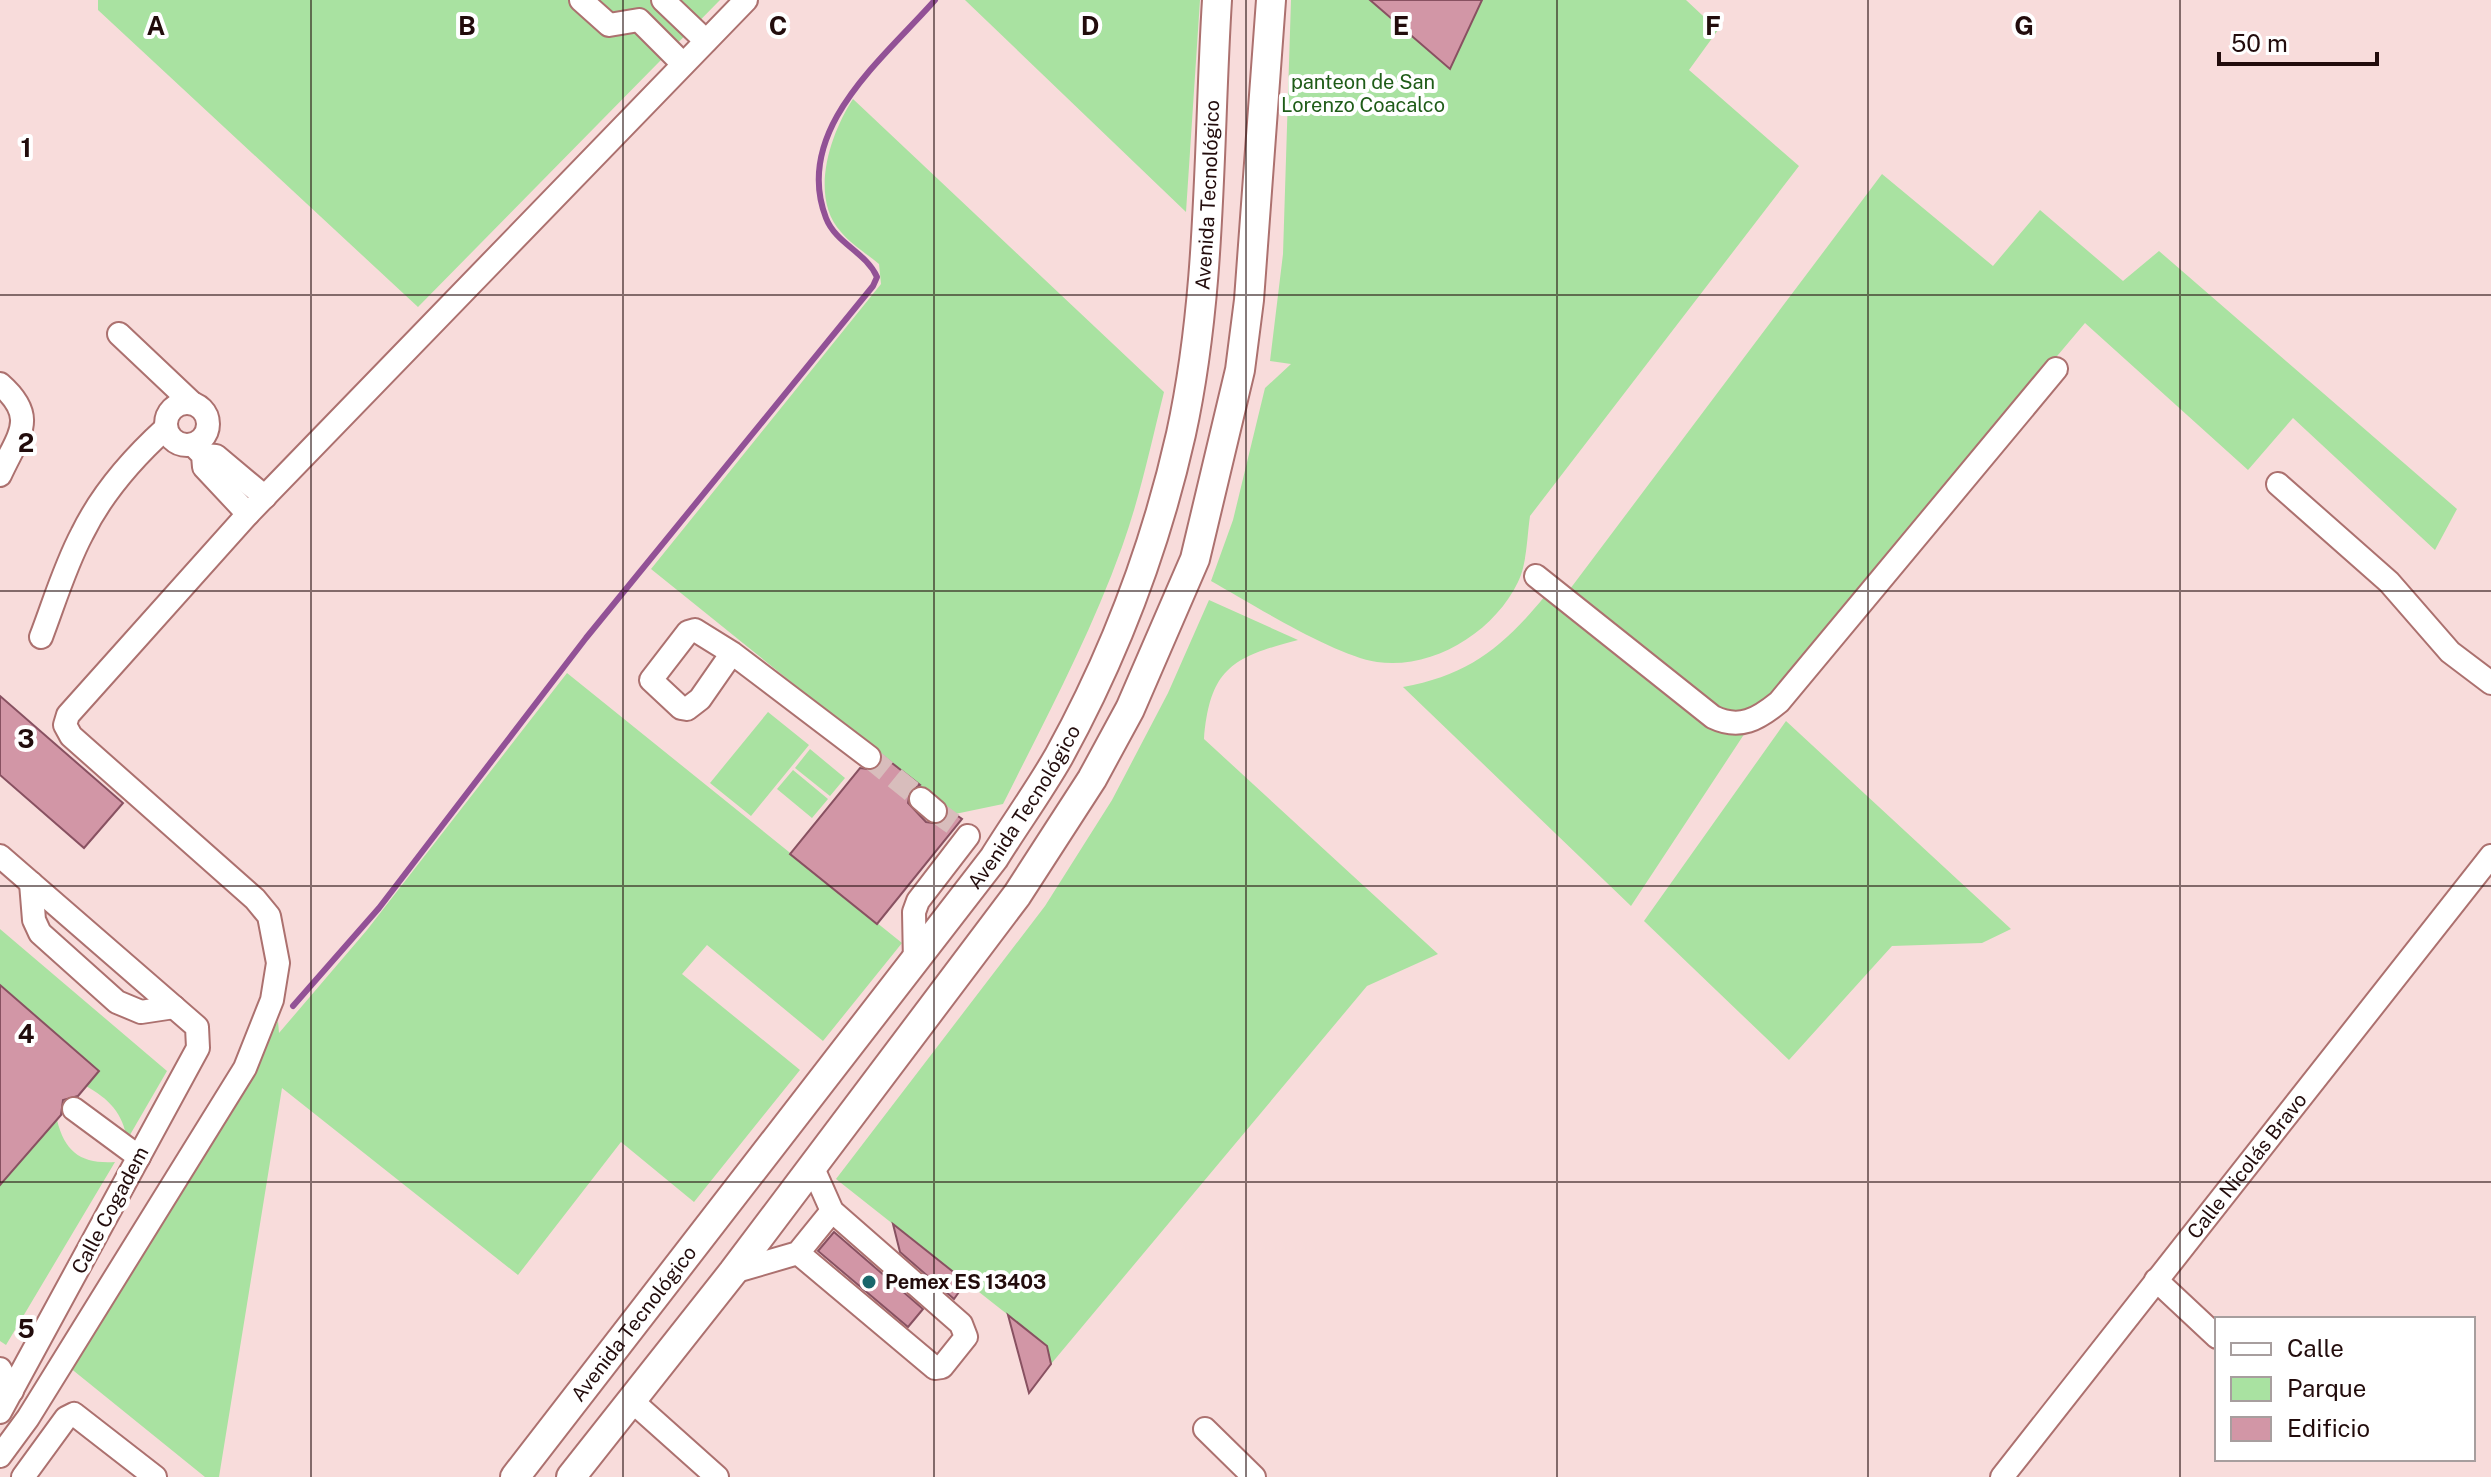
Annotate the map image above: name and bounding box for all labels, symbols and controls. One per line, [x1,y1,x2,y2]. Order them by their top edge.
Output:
text: A [147,10,166,41]
text: B [458,10,476,41]
text: C [769,10,787,41]
text: D [1081,10,1099,41]
text: E [1393,10,1409,41]
text: F [1705,10,1721,41]
text: G [2014,10,2034,41]
scale bar [2219,16,2377,66]
text: 50 m [2231,29,2288,57]
park label: panteon de San Lorenzo Coacalco [1281,70,1445,117]
street label: Avenida Tecnológico [1190,99,1224,291]
text: 1 [20,132,32,163]
text: 2 [18,427,34,458]
street label: Avenida Tecnológico [963,721,1085,894]
text: 3 [17,723,35,754]
text: 4 [17,1018,35,1049]
street label: Calle Nicolás Bravo [2182,1088,2312,1244]
street label: Calle Cogadem [66,1142,154,1278]
street label: Avenida Tecnológico [566,1241,701,1406]
place label: Pemex ES 13403 [885,1270,1046,1294]
marker: Pemex ES 13403 [860,1273,878,1291]
text: 5 [17,1313,35,1344]
legend [2215,1317,2475,1461]
text: Calle [2287,1334,2344,1362]
text: Parque [2287,1374,2366,1402]
text: Edificio [2287,1414,2370,1442]

